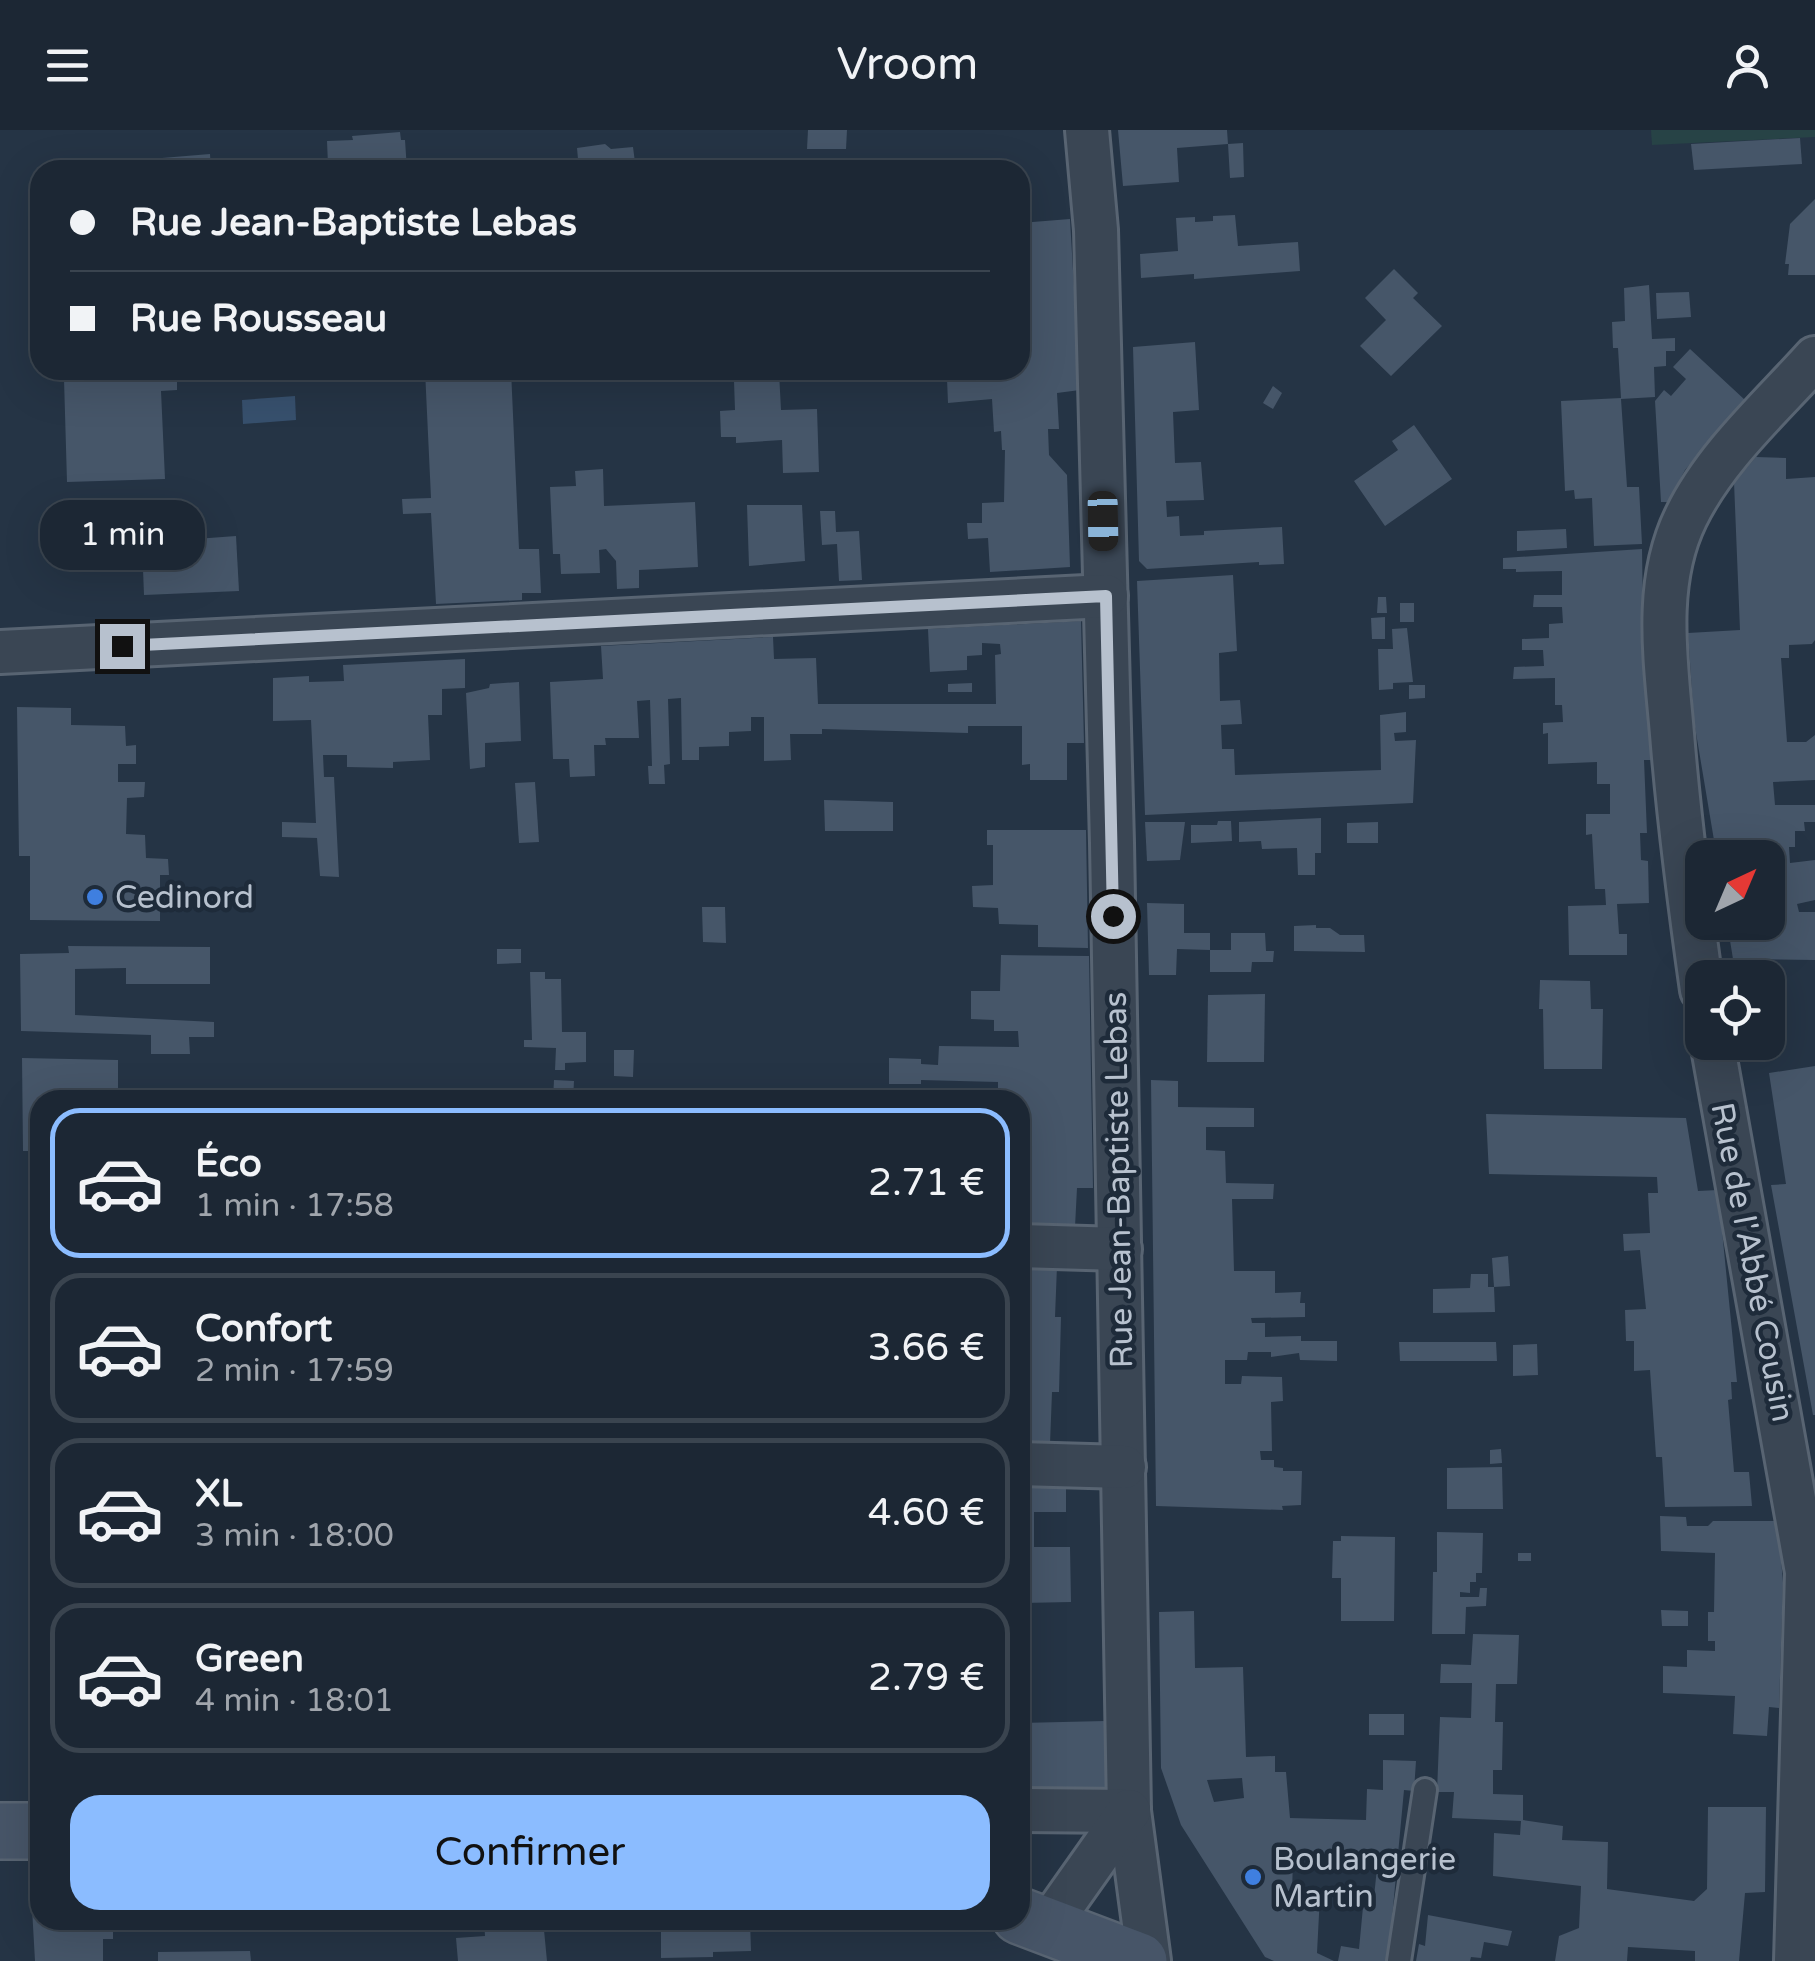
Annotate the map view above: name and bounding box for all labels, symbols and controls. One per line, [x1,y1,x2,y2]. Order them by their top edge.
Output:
icon: menu [40,38,95,93]
text: Vroom [837,38,978,92]
icon: person [1720,38,1775,93]
text: Rue Jean-Baptiste Lebas [130,200,577,246]
text: Rue Rousseau [130,296,387,342]
car [1087,491,1119,551]
callout: 1 min [39,501,204,571]
text: 1 min [80,516,165,554]
route end [100,624,145,669]
north arrow [1685,840,1785,940]
map controls [1685,840,1785,1060]
place label: Cedinord [115,879,254,917]
marker: Cedinord [84,886,106,908]
route start [1091,894,1136,939]
button: locate [1685,960,1785,1060]
street label: Rue Jean-Baptiste Lebas [1097,991,1141,1368]
street label: Rue de l'Abbé Cousin [1702,1099,1802,1425]
icon: car [75,1138,165,1228]
text: Éco [195,1141,262,1187]
text: 2.71 € [868,1160,985,1206]
text: 1 min · 17:58 [195,1187,394,1225]
icon: car [75,1303,165,1393]
text: Confort [195,1306,332,1352]
text: 3.66 € [868,1325,985,1371]
text: 2 min · 17:59 [195,1352,394,1390]
icon: car [75,1468,165,1558]
text: XL [195,1471,242,1517]
text: 4.60 € [868,1490,985,1536]
text: 3 min · 18:00 [195,1517,394,1555]
icon: car [75,1633,165,1723]
text: Green [195,1636,304,1682]
text: 2.79 € [868,1655,985,1701]
text: 4 min · 18:01 [195,1682,394,1720]
button: Confirmer [70,1795,990,1910]
place label: Boulangerie Martin [1273,1841,1456,1916]
marker: Boulangerie Martin [1242,1866,1264,1888]

